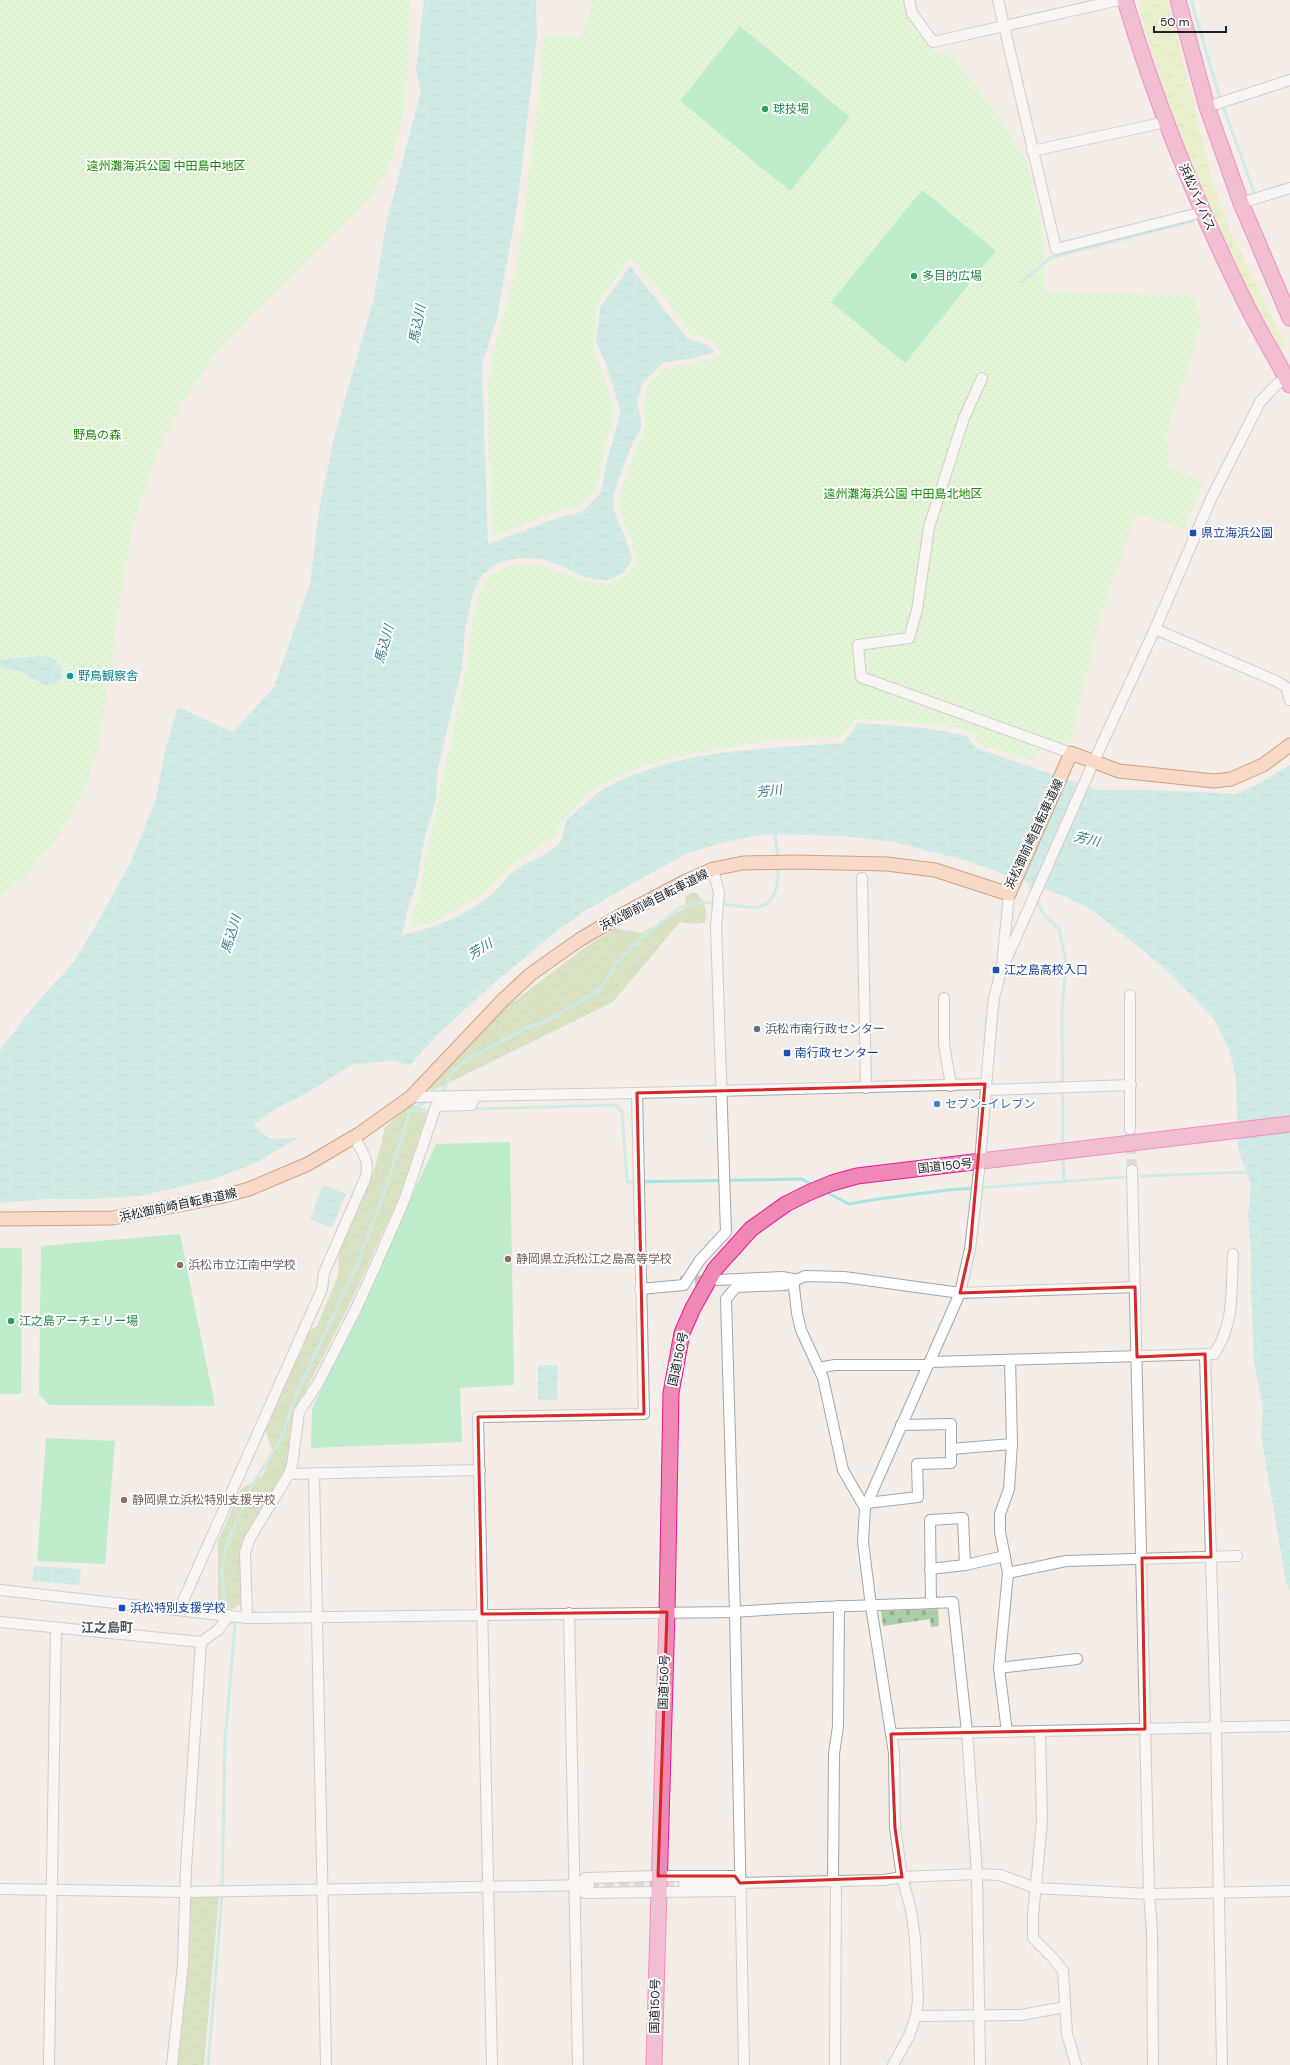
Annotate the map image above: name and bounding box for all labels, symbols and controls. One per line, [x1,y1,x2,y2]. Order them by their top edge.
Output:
scale bar [1154,8,1226,34]
text: 50 m [1160,14,1189,30]
place label: 球技場 [773,101,809,117]
marker: 球技場 [760,104,770,114]
park label: 遠州灘海浜公園 中田島中地区 [86,158,246,174]
street label: 浜松バイパス [1175,161,1219,233]
place label: 多目的広場 [922,268,982,284]
marker: 多目的広場 [909,271,919,281]
water label: 馬込川 [405,301,429,345]
park label: 野鳥の森 [73,427,121,443]
park label: 遠州灘海浜公園 中田島北地区 [823,486,983,502]
place label: 県立海浜公園 [1201,525,1273,541]
marker: 県立海浜公園 [1188,528,1198,538]
water label: 馬込川 [370,621,398,665]
place label: 野鳥観察舎 [78,668,138,684]
marker: 野鳥観察舎 [65,671,75,681]
street label: 浜松御前崎自転車道線 [1001,776,1067,892]
water label: 芳川 [755,781,785,801]
water label: 芳川 [1072,828,1104,851]
street label: 浜松御前崎自転車道線 [597,866,711,934]
water label: 馬込川 [217,911,245,955]
water label: 芳川 [464,934,497,963]
place label: 江之島高校入口 [1004,962,1088,978]
marker: 江之島高校入口 [991,965,1001,975]
place label: 浜松市南行政センター [765,1021,885,1037]
marker: 浜松市南行政センター [752,1024,762,1034]
place label: 南行政センター [795,1045,879,1061]
marker: 南行政センター [782,1048,792,1058]
place label: セブン-イレブン [945,1096,1036,1112]
marker: セブン-イレブン [932,1099,942,1109]
street label: 国道150号 [917,1155,973,1177]
street label: 浜松御前崎自転車道線 [118,1185,238,1225]
place label: 静岡県立浜松江之島高等学校 [516,1251,672,1267]
marker: 静岡県立浜松江之島高等学校 [503,1254,513,1264]
place label: 浜松市立江南中学校 [188,1257,296,1273]
marker: 浜松市立江南中学校 [175,1260,185,1270]
place label: 江之島アーチェリー場 [19,1313,138,1329]
marker: 江之島アーチェリー場 [6,1316,16,1326]
street label: 国道150号 [664,1330,692,1388]
place label: 静岡県立浜松特別支援学校 [132,1492,276,1508]
marker: 静岡県立浜松特別支援学校 [119,1495,129,1505]
place label: 浜松特別支援学校 [130,1600,226,1616]
marker: 浜松特別支援学校 [117,1603,127,1613]
district label: 江之島町 [81,1619,133,1636]
street label: 国道150号 [655,1654,673,1710]
street label: 国道150号 [647,1978,663,2034]

